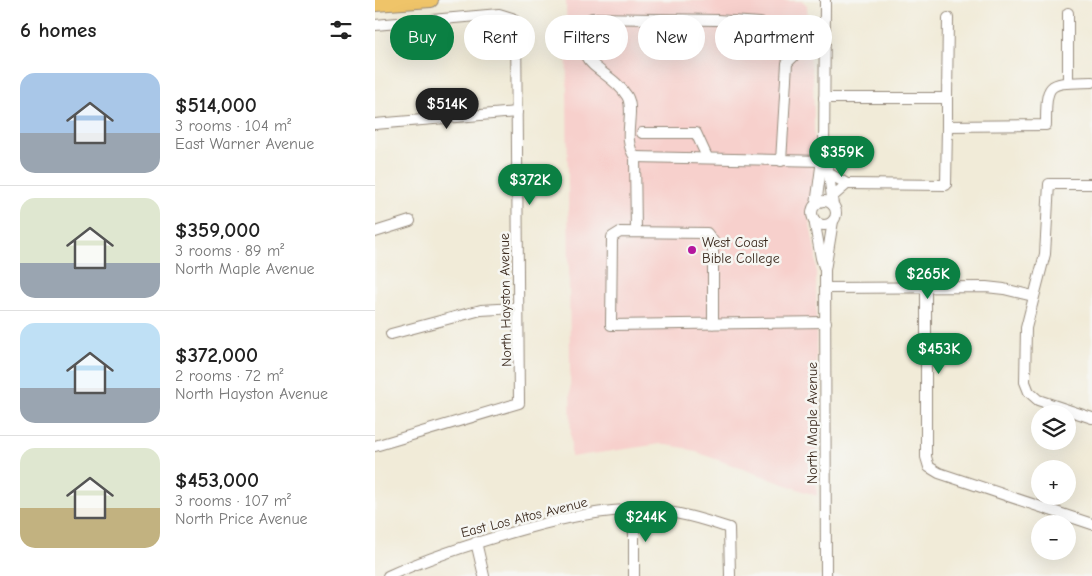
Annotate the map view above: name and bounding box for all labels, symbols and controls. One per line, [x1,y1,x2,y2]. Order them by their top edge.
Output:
chip: Buy [390,15,454,60]
chip: Rent [464,15,535,60]
chip: Filters [545,15,628,60]
chip: New [638,15,705,60]
chip: Apartment [715,15,832,60]
icon: filters [327,16,355,44]
text: 6 homes [20,18,96,42]
pin: $514K [412,88,482,130]
icon: home [60,93,120,153]
text: $514,000 [175,93,257,117]
text: $514K [427,95,467,113]
text: 3 rooms · 104 m² [175,117,291,135]
text: East Warner Avenue [175,135,314,153]
pin: $359K [807,136,877,178]
text: $359K [820,143,864,161]
pin: $372K [495,164,565,206]
text: $372K [509,171,551,189]
icon: home [60,218,120,278]
text: $359,000 [175,218,260,242]
street label: North Hayston Avenue [496,233,515,367]
place label: West Coast Bible College [702,234,780,267]
text: 3 rooms · 89 m² [175,242,284,260]
marker: West Coast Bible College [686,244,698,256]
pin: $265K [893,258,963,300]
text: North Maple Avenue [175,260,315,278]
text: $265K [906,265,950,283]
pin: $453K [904,332,974,375]
text: $453K [918,340,960,358]
icon: home [60,343,120,403]
text: $372,000 [175,343,258,367]
street label: North Maple Avenue [804,362,821,484]
text: 2 rooms · 72 m² [175,367,284,385]
text: North Hayston Avenue [175,385,328,403]
map controls [1031,405,1076,560]
button: layers [1031,405,1076,450]
button: + [1031,460,1076,505]
icon: home [60,468,120,528]
text: $453,000 [175,468,259,492]
text: 3 rooms · 107 m² [175,492,291,510]
street label: East Los Altos Avenue [459,494,589,541]
pin: $244K [611,500,681,543]
text: $244K [625,508,667,526]
text: North Price Avenue [175,510,308,528]
button: − [1031,515,1076,560]

